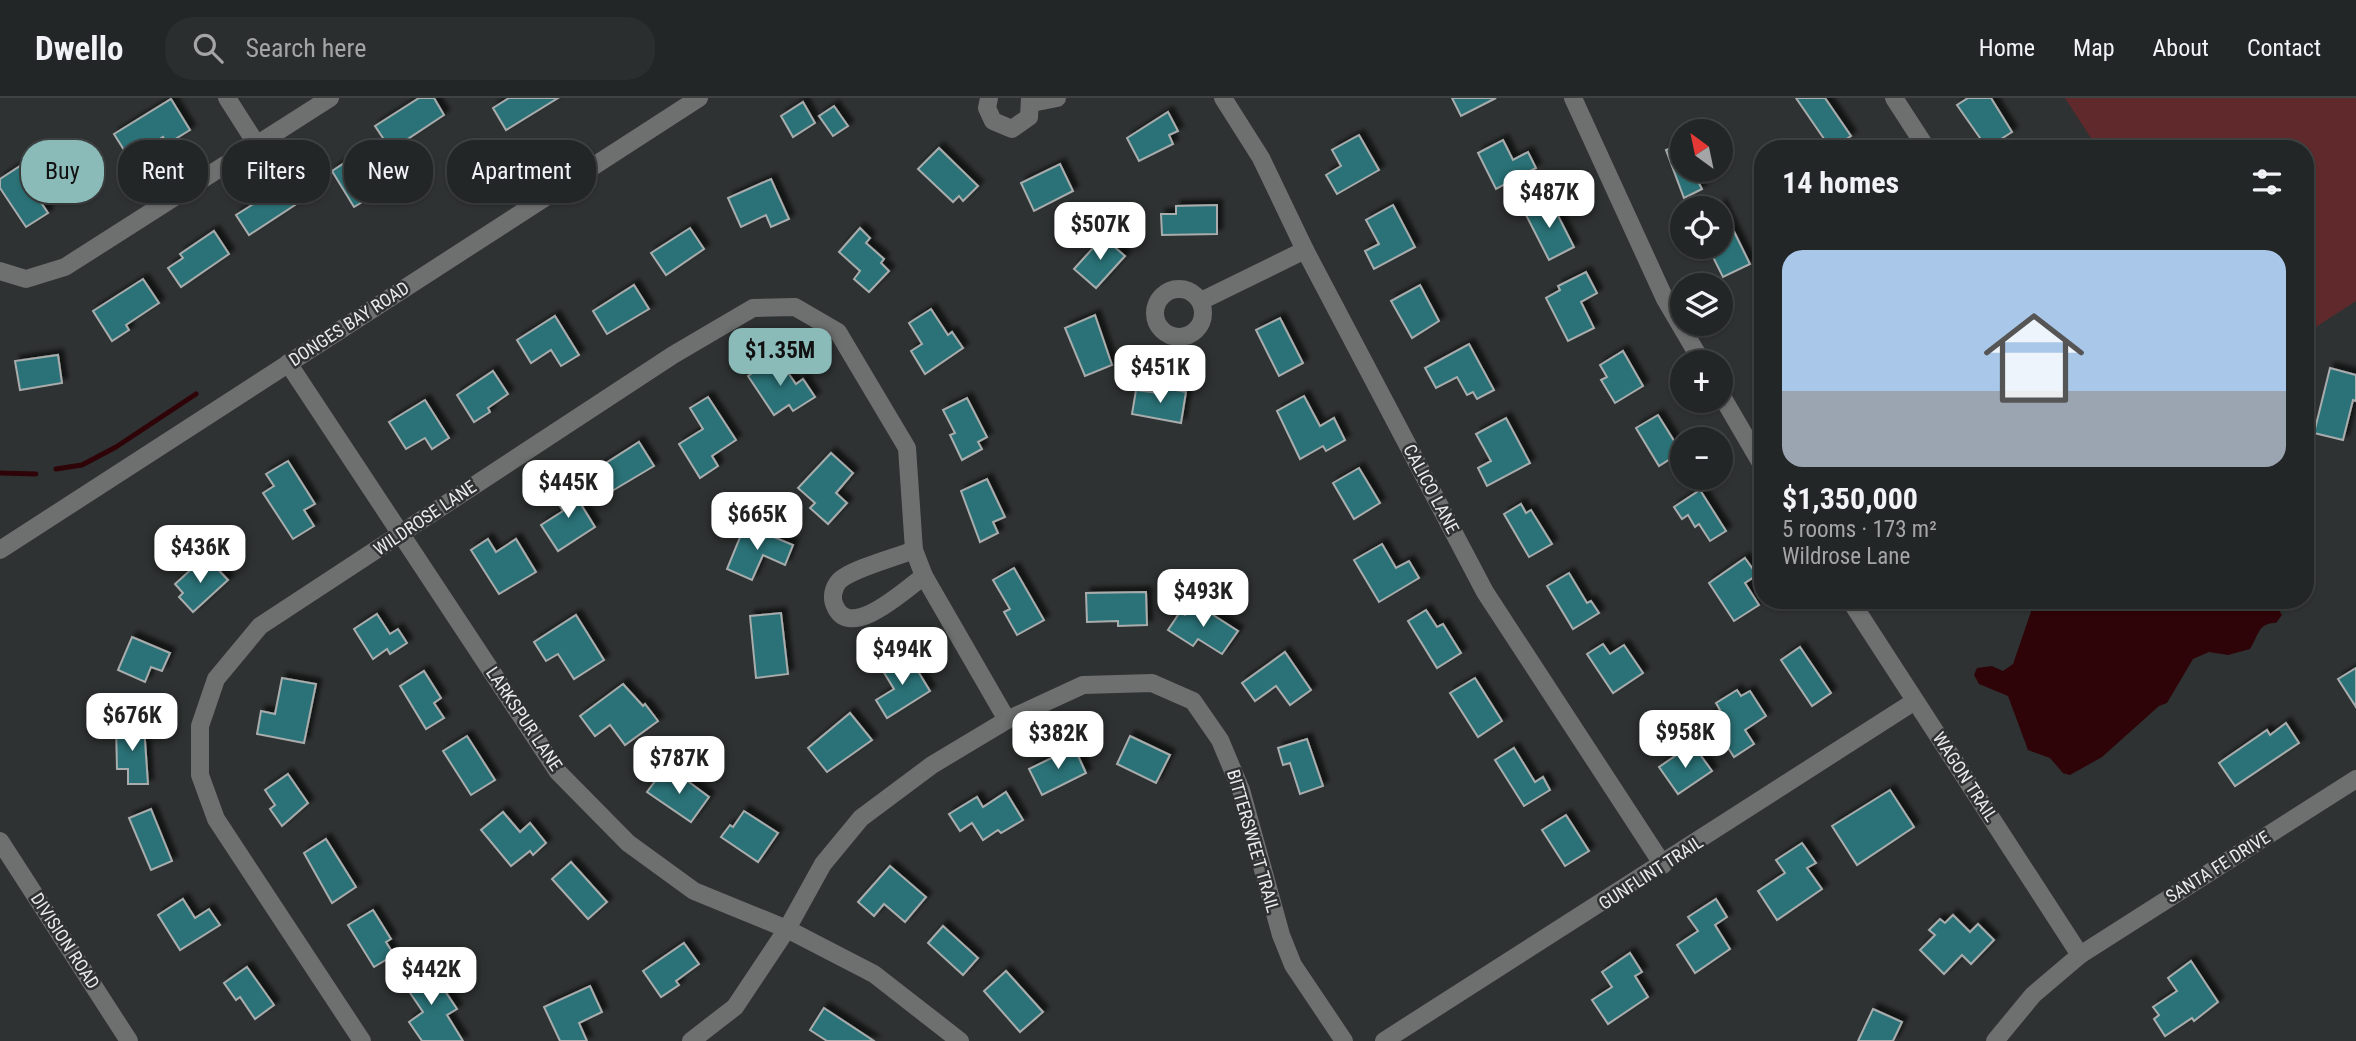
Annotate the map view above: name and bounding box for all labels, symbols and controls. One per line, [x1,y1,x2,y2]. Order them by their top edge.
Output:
search box [165,17,655,80]
text: Dwello [35,29,123,68]
icon: search [189,29,227,67]
text: Search here [245,33,366,63]
text: Home [1979,34,2035,62]
text: Map [2073,34,2115,62]
text: About [2153,34,2209,62]
text: Contact [2247,34,2321,62]
north arrow [1670,119,1732,182]
map controls [1670,119,1733,490]
chip: Buy [21,140,104,203]
chip: Rent [118,140,208,203]
chip: Filters [222,140,330,203]
chip: New [344,140,433,203]
chip: Apartment [447,140,596,203]
icon: filters [2248,163,2286,201]
text: 14 homes [1782,165,1899,200]
pin: $487K [1500,170,1598,230]
text: $487K [1519,179,1579,206]
button: locate [1670,196,1733,259]
pin: $507K [1051,202,1149,262]
text: $507K [1070,211,1130,238]
button: layers [1670,273,1733,336]
street label: DONGES BAY ROAD [285,277,413,370]
icon: home [1971,295,2097,421]
pin: $1.35M [723,328,837,388]
text: $1.35M [745,337,815,364]
pin: $451K [1111,345,1209,405]
button: + [1670,350,1733,413]
text: $451K [1130,354,1190,381]
button: − [1670,427,1733,490]
street label: CALICO LANE [1399,441,1464,537]
pin: $445K [519,460,617,520]
text: $445K [538,469,598,496]
street label: WILDROSE LANE [370,476,480,560]
text: $1,350,000 [1782,481,1918,516]
pin: $665K [708,492,806,552]
text: $665K [727,501,787,528]
text: 5 rooms · 173 m² [1782,516,1937,543]
pin: $436K [151,526,249,585]
text: $436K [170,534,230,561]
text: Wildrose Lane [1782,543,1910,570]
pin: $493K [1154,570,1252,629]
text: $493K [1173,578,1233,605]
pin: $494K [853,628,951,687]
text: $494K [872,636,932,663]
street label: LARKSPUR LANE [482,663,567,775]
pin: $676K [83,694,181,753]
text: $676K [102,702,162,729]
pin: $958K [1636,710,1734,770]
pin: $382K [1009,712,1107,771]
text: $958K [1655,719,1715,746]
text: $382K [1028,720,1088,747]
street label: WAGON TRAIL [1929,728,2002,826]
pin: $787K [630,736,728,796]
text: $787K [649,745,709,772]
street label: BITTERSWEET TRAIL [1223,767,1284,915]
street label: SANTA FE DRIVE [2162,826,2274,907]
street label: GUNFLINT TRAIL [1595,831,1707,914]
street label: DIVISION ROAD [27,889,104,993]
pin: $442K [382,948,480,1007]
text: $442K [401,956,461,983]

